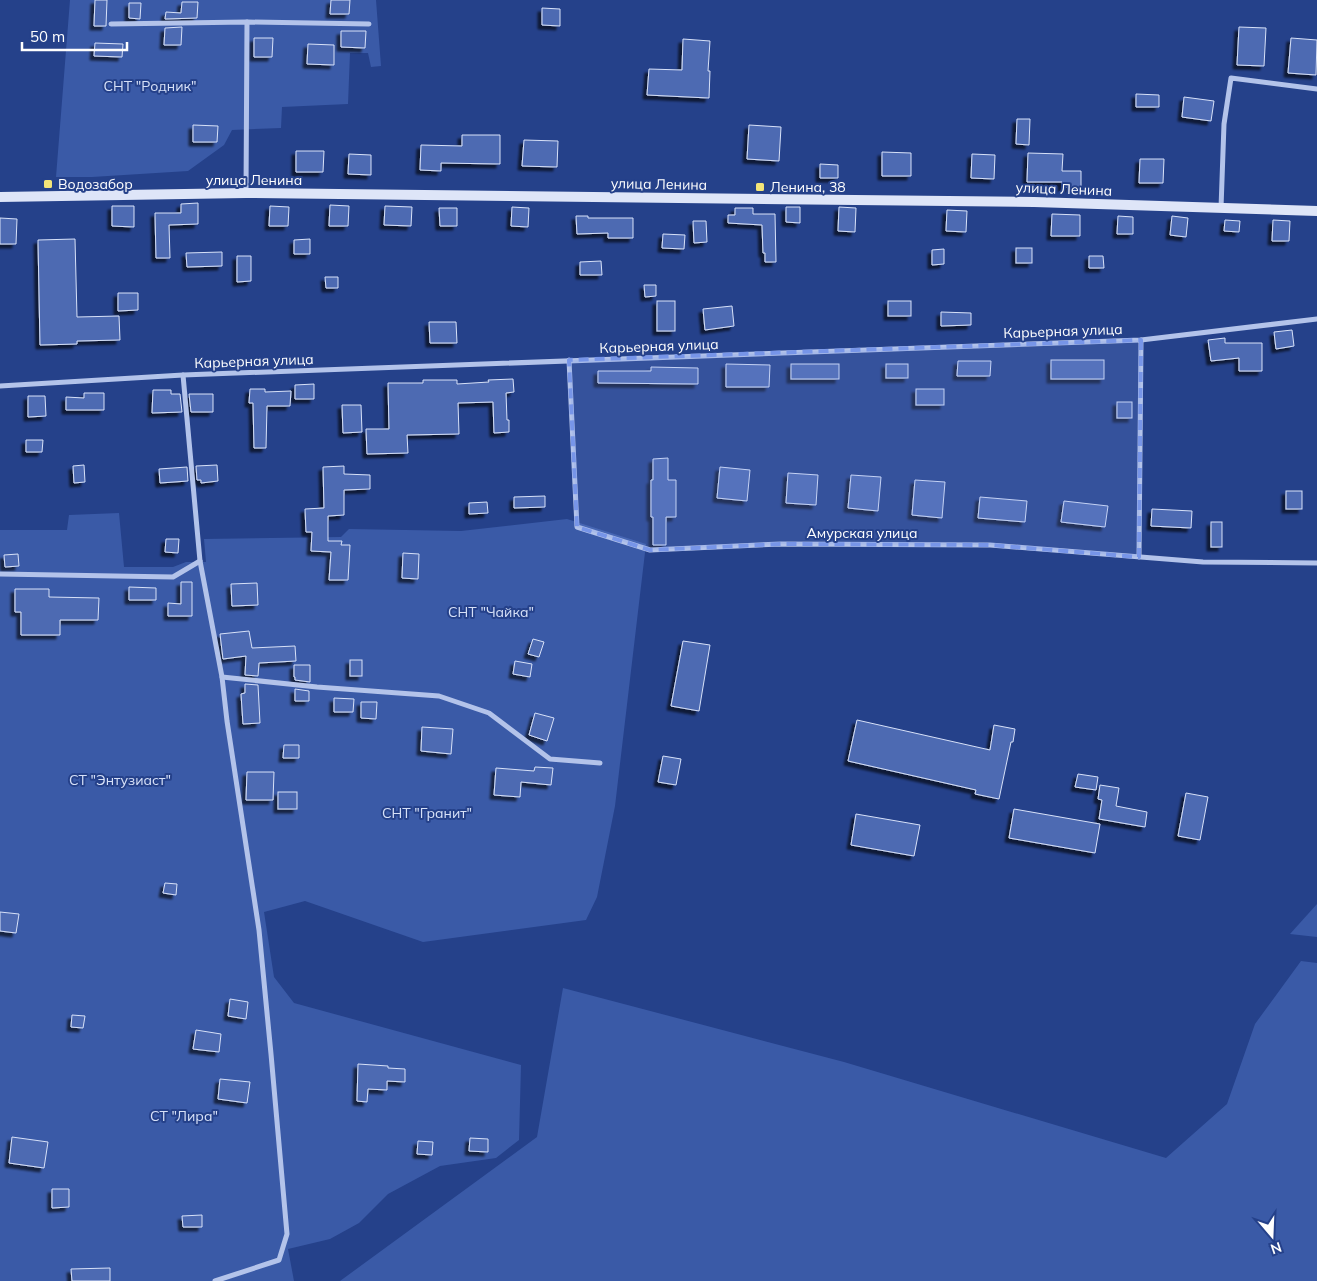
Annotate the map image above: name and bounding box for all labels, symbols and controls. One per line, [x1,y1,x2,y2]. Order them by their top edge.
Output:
scale bar [22,20,128,52]
text: 50 m [30,27,65,46]
park label: СНТ "Родник" [103,77,197,95]
street label: улица Ленина [206,171,302,189]
street label: улица Ленина [611,174,707,194]
place label: Водозабор [58,175,133,193]
marker: Водозабор [42,178,54,190]
place label: Ленина, 38 [770,178,846,196]
street label: улица Ленина [1015,178,1113,200]
marker: Ленина, 38 [754,181,766,193]
street label: Карьерная улица [1003,320,1123,342]
street label: Карьерная улица [599,335,719,357]
street label: Карьерная улица [194,350,314,372]
street label: Амурская улица [806,524,918,542]
park label: СНТ "Чайка" [448,603,534,621]
park label: СТ "Энтузиаст" [69,771,171,789]
park label: СНТ "Гранит" [382,804,472,822]
park label: СТ "Лира" [150,1107,218,1125]
north arrow [1247,1211,1297,1261]
text: N [1268,1238,1284,1259]

